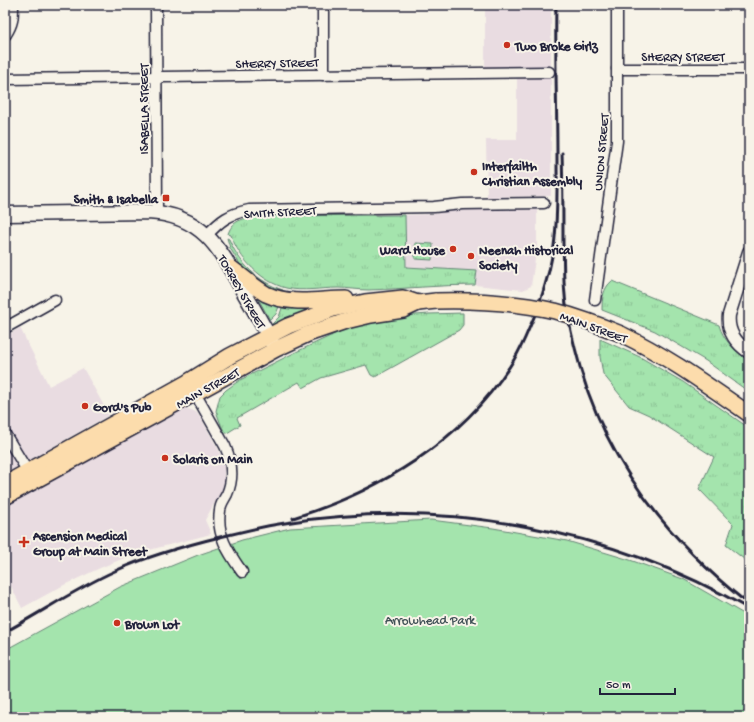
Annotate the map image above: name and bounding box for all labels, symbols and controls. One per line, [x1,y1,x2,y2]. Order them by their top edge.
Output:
marker: Two Broke Girlz [502,40,512,50]
place label: Two Broke Girlz [514,40,599,55]
street label: SHERRY STREET [641,51,726,66]
street label: SHERRY STREET [235,56,320,73]
street label: ISABELLA STREET [138,63,153,154]
street label: UNION STREET [592,112,613,192]
place label: Interfailth Christian Assembly [481,159,583,190]
marker: Interfailth Christian Assembly [469,167,479,177]
place label: Smith & Isabella [74,193,159,208]
marker: Smith & Isabella [161,193,171,203]
street label: SMITH STREET [243,204,318,223]
place label: Ward House [379,244,446,259]
marker: Ward House [448,244,458,254]
place label: Neenah Historical Society [479,244,573,274]
marker: Neenah Historical Society [466,251,476,261]
street label: TORREY STREET [213,252,269,333]
street label: MAIN STREET [557,309,630,348]
street label: MAIN STREET [174,365,244,413]
marker: Gord's Pub [80,401,90,411]
place label: Gord's Pub [93,401,152,416]
marker: Solaris on Main [160,453,170,463]
place label: Solaris on Main [173,453,253,468]
place label: Ascension Medical Group at Main Street [32,530,148,561]
marker: Ascension Medical Group at Main Street [18,536,30,548]
park label: Arrowhead Park [385,614,476,629]
marker: Brown Lot [112,618,122,628]
place label: Brown Lot [124,618,181,633]
scale bar [600,670,675,696]
text: 50 m [606,679,631,693]

